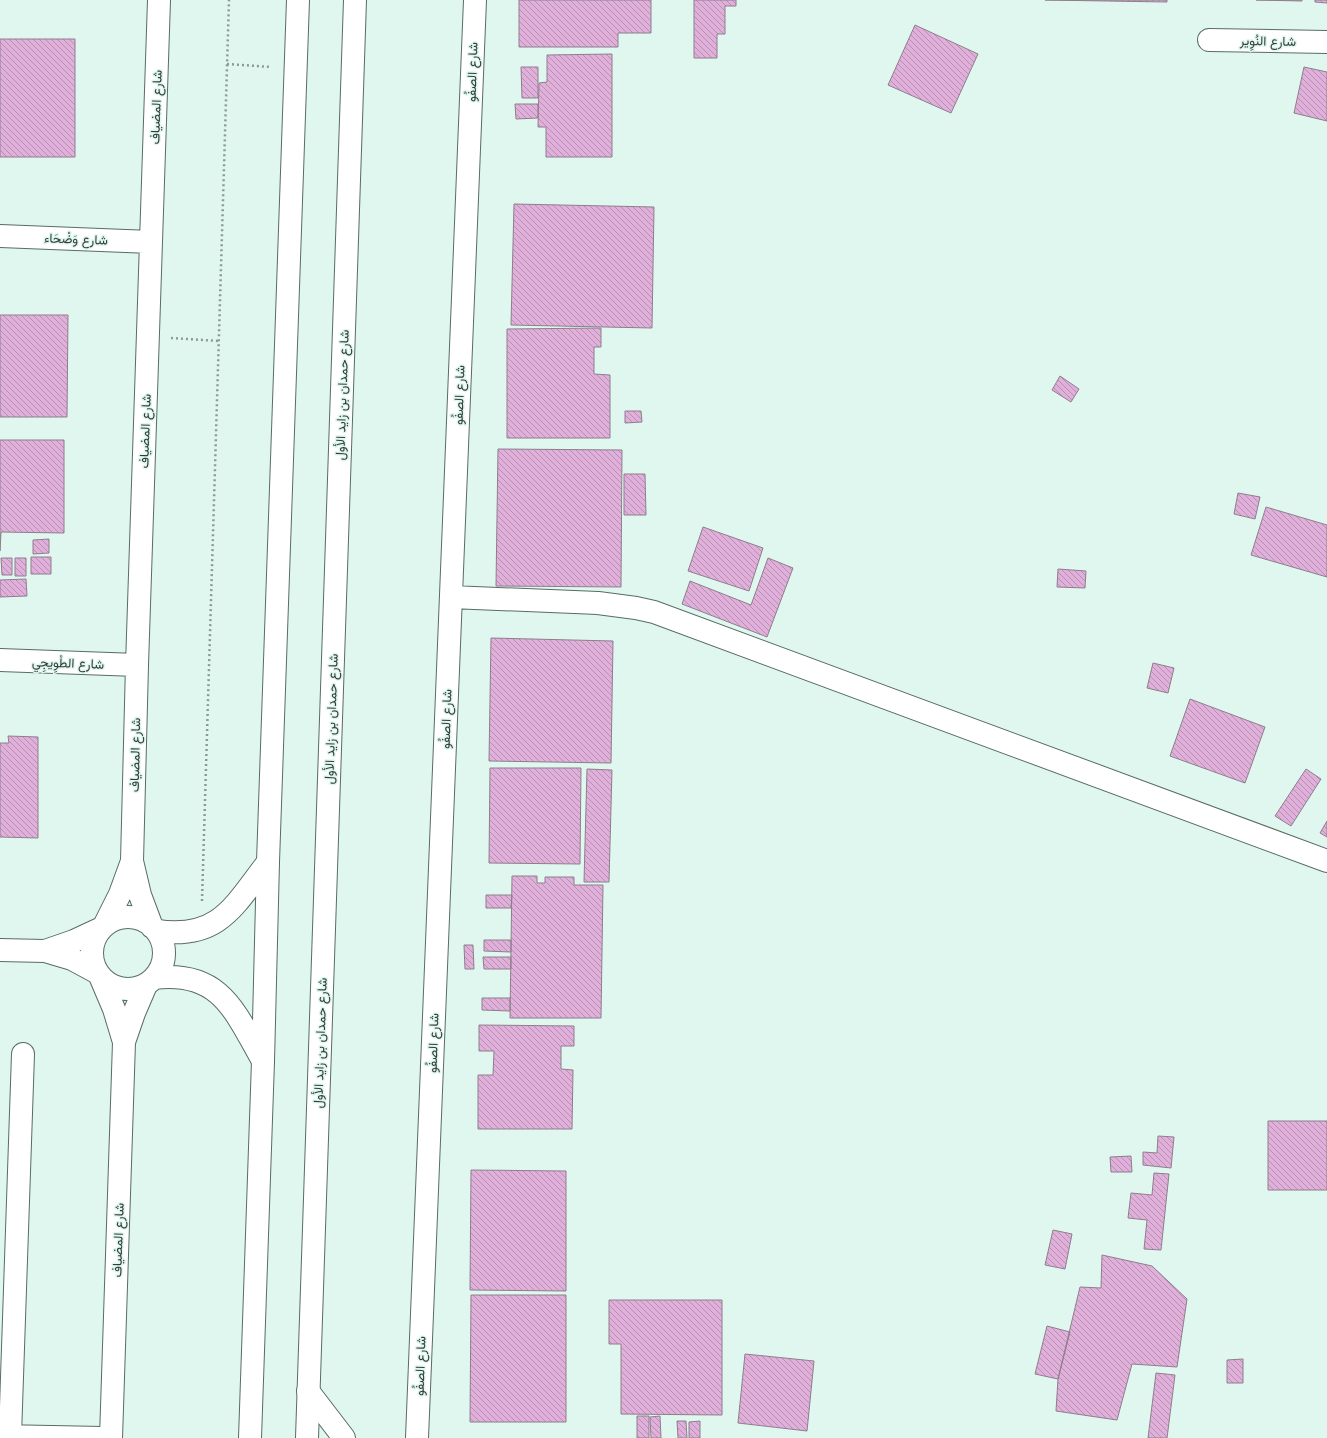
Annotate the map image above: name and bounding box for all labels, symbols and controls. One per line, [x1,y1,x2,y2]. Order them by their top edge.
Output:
street label: شارع النُوِير [1239,33,1296,52]
street label: شارع الصفُو [463,42,483,102]
street label: شارع المضياف [147,69,167,145]
street label: شارع وَضْحَاء [44,230,108,250]
street label: شارع حمدان بن زايد الأول [332,329,354,461]
street label: شارع الصفُو [450,365,470,425]
street label: شارع المضياف [136,393,156,469]
street label: شارع حمدان بن زايد الأول [321,653,343,785]
street label: شارع الطْوِيجِي [31,654,104,675]
street label: شارع الصفُو [437,689,457,749]
street label: شارع المضياف [127,718,145,792]
street label: شارع حمدان بن زايد الأول [310,977,332,1109]
street label: شارع الصفُو [424,1013,444,1073]
street label: شارع المضياف [109,1202,129,1278]
street label: شارع الصفُو [411,1336,431,1396]

